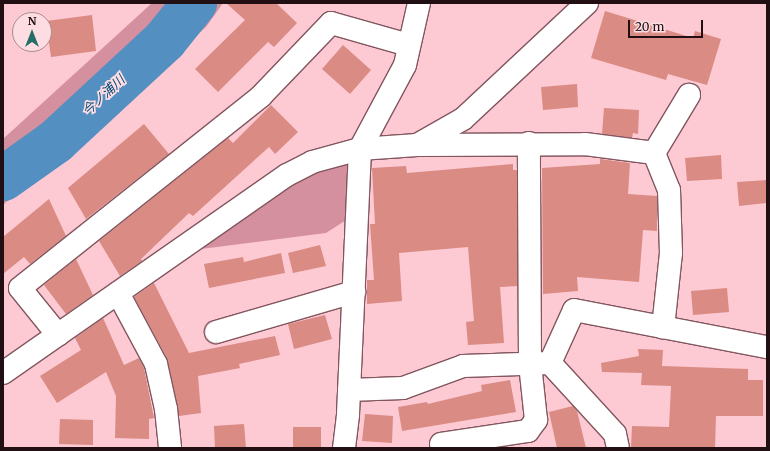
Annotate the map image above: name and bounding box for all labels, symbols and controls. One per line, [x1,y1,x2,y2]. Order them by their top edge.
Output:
north arrow [12,12,52,52]
scale bar [630,12,705,38]
text: N [28,14,36,28]
text: 20 m [635,19,664,34]
water label: 今ノ浦川 [80,73,128,119]

